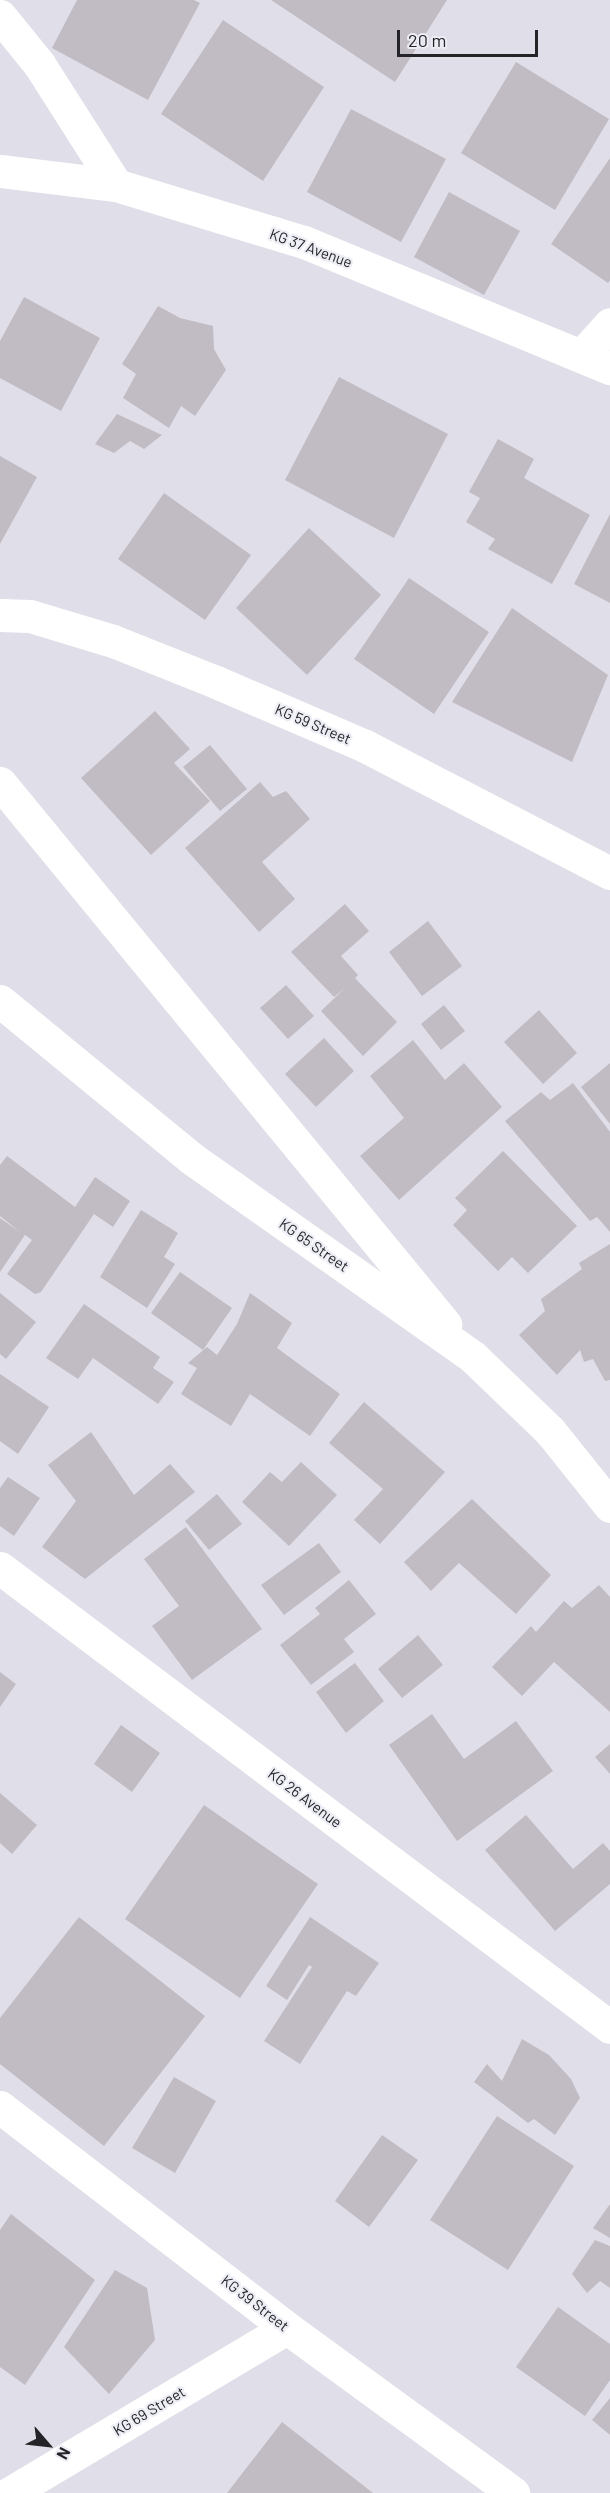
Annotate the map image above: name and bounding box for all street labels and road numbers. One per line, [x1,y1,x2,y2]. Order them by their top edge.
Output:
street label: KG 37 Avenue [267,225,355,271]
street label: KG 59 Street [272,700,354,748]
street label: KG 65 Street [276,1215,352,1275]
street label: KG 26 Avenue [265,1764,345,1832]
street label: KG 39 Street [218,2271,292,2335]
street label: KG 69 Street [110,2383,188,2439]

